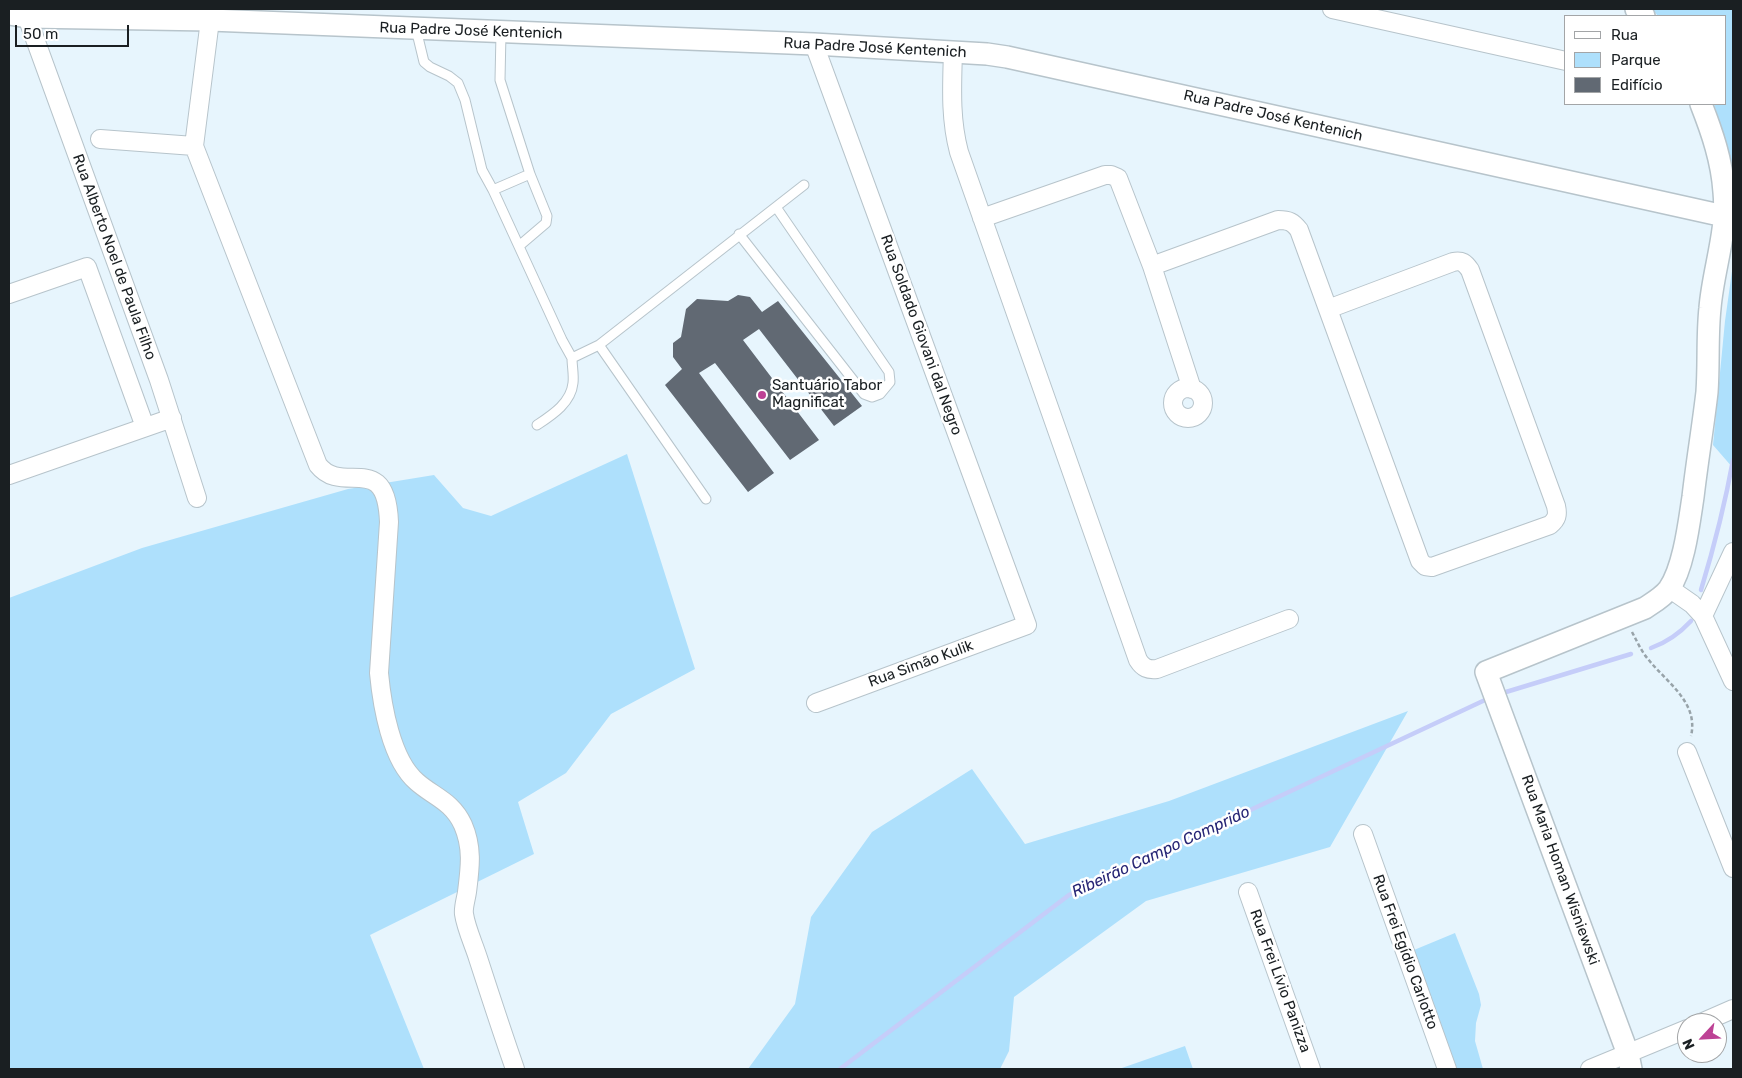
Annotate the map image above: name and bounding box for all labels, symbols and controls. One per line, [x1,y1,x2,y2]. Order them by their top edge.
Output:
scale bar [18,15,131,47]
legend [1564,15,1727,105]
street label: Rua Padre José Kentenich [379,19,563,43]
text: 50 m [23,25,58,43]
text: Rua [1611,26,1638,44]
street label: Rua Padre José Kentenich [783,34,967,62]
text: Parque [1611,51,1661,69]
text: Edifício [1611,76,1663,94]
street label: Rua Padre José Kentenich [1182,87,1364,145]
street label: Rua Alberto Noel de Paula Filho [68,152,160,362]
street label: Rua Soldado Giovani dal Negro [876,232,966,438]
place label: Santuário Tabor Magnificat [772,377,882,412]
marker: Santuário Tabor Magnificat [756,389,768,401]
street label: Rua Simão Kulik [866,637,976,691]
street label: Rua Maria Homan Wisniewski [1517,772,1603,968]
water label: Ribeirão Campo Comprido [1069,802,1253,902]
street label: Rua Frei Egídio Carlotto [1369,872,1441,1032]
street label: Rua Frei Lívio Panizza [1246,907,1314,1055]
north arrow [1677,1013,1727,1063]
text: N [1679,1036,1699,1052]

